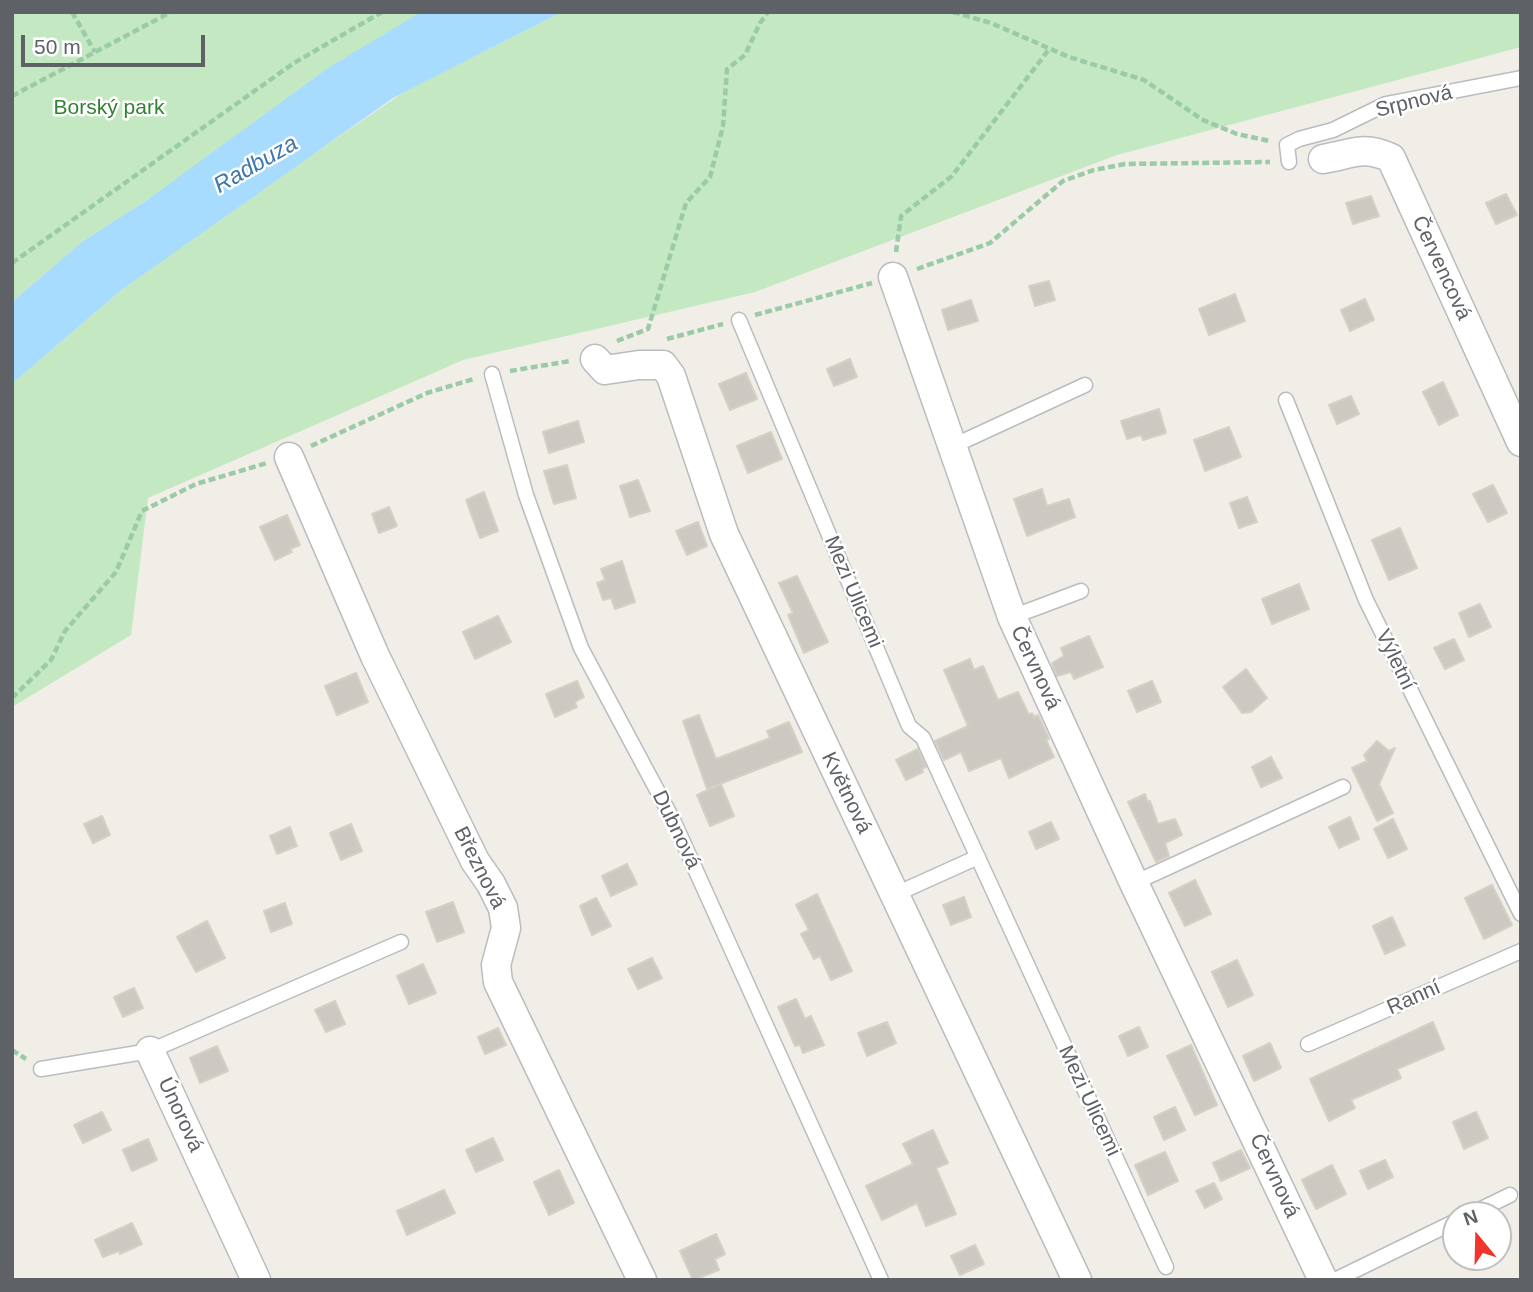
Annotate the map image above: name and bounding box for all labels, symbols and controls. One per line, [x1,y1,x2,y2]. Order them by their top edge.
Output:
scale bar [24,21,208,65]
text: 50 m [34,35,81,58]
street label: Srpnová [1373,80,1455,124]
park label: Borský park [54,95,164,121]
water label: Radbuza [209,130,303,200]
street label: Červencová [1406,212,1476,324]
street label: Mezi Ulicemi [818,532,888,652]
street label: Červnová [1005,622,1065,714]
street label: Výletní [1370,626,1420,694]
street label: Květnová [815,748,877,838]
street label: Dubnová [646,787,706,873]
street label: Březnová [448,823,510,913]
street label: Ranní [1383,975,1445,1021]
street label: Mezi Ulicemi [1052,1042,1126,1160]
street label: Únorová [152,1074,208,1156]
street label: Červnová [1244,1130,1304,1222]
north arrow [1442,1201,1512,1271]
text: N [1461,1205,1481,1230]

